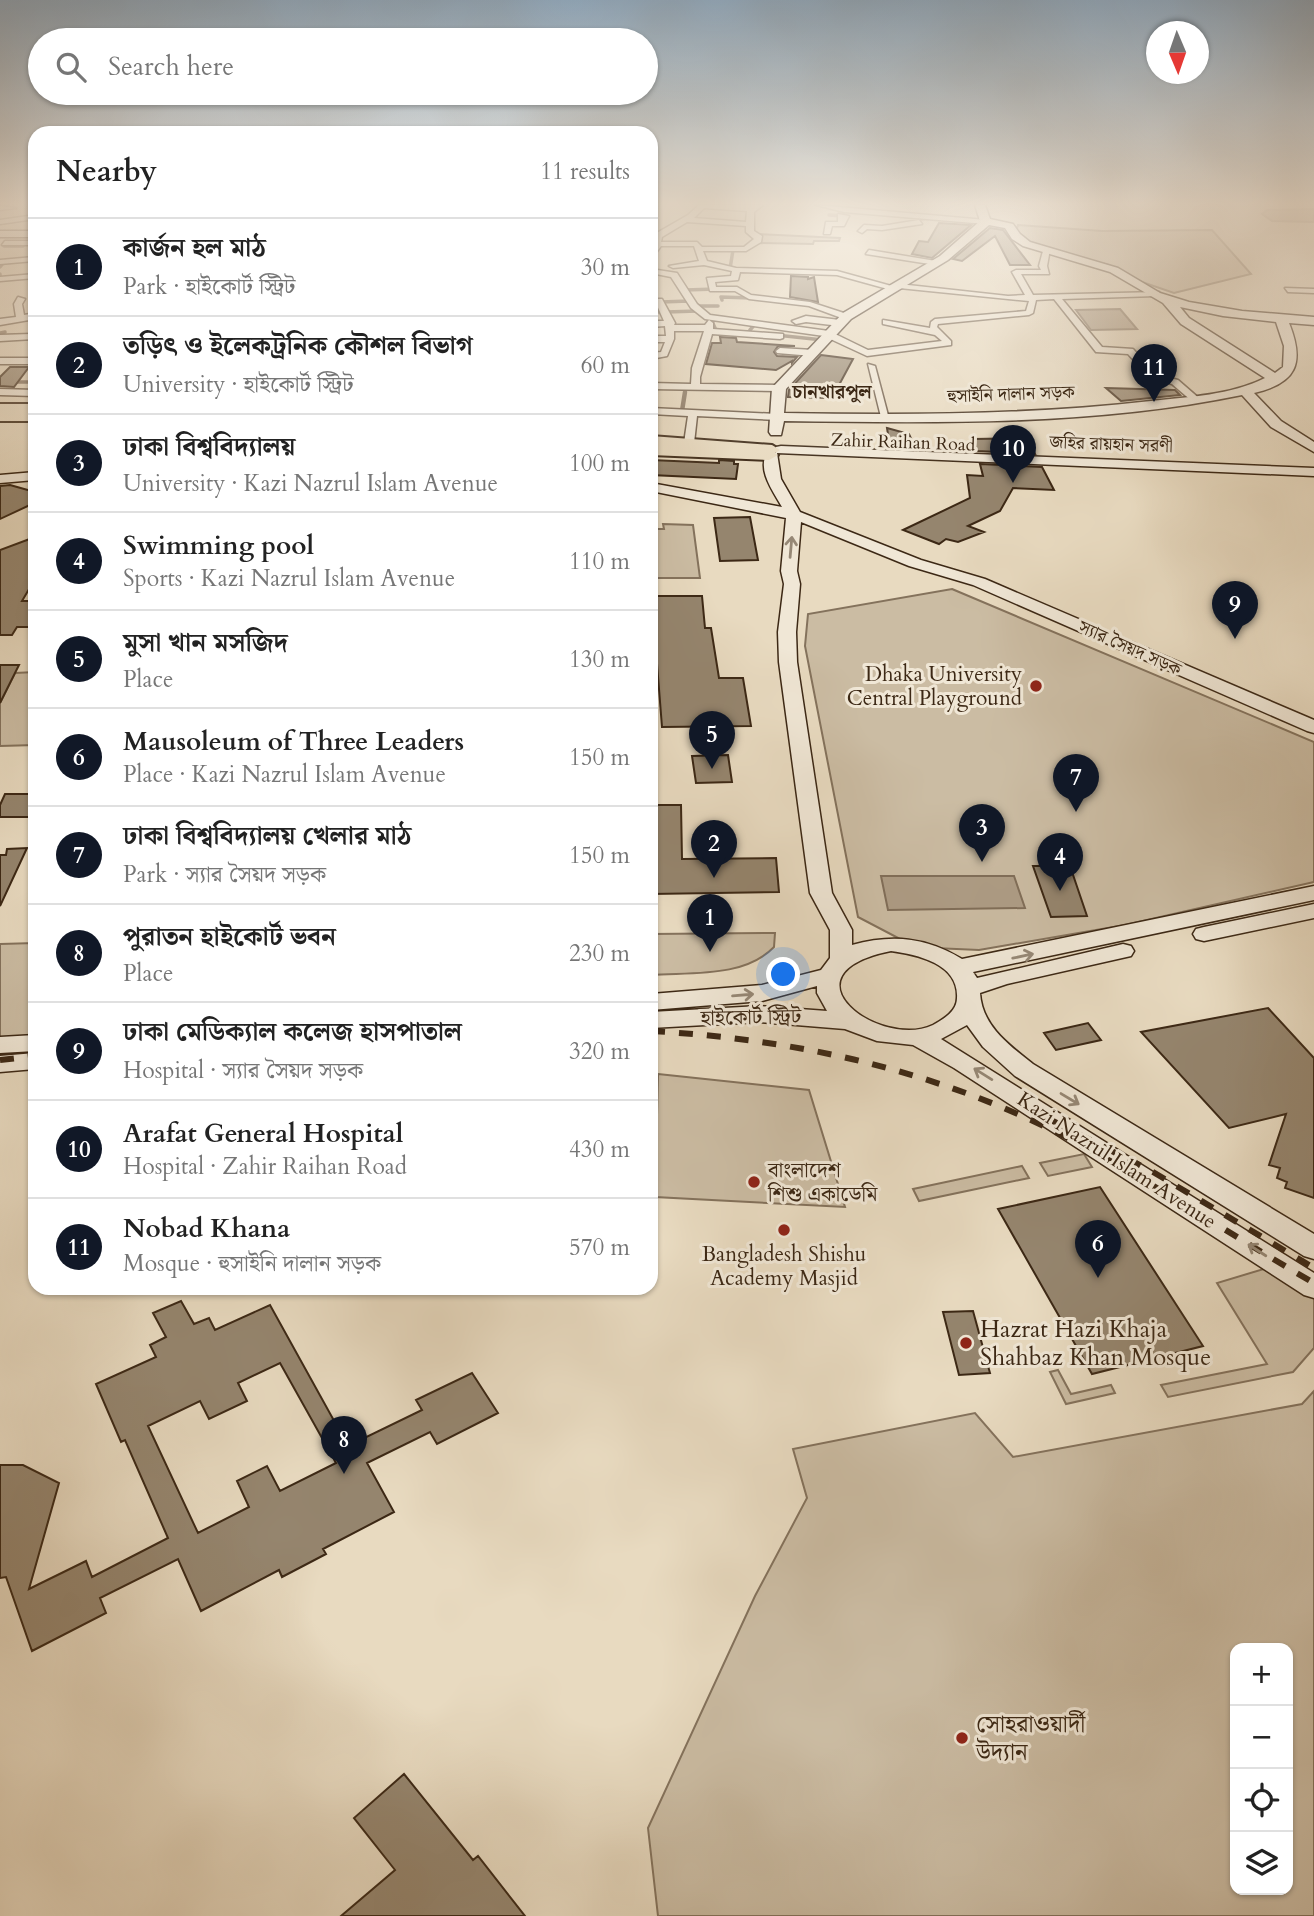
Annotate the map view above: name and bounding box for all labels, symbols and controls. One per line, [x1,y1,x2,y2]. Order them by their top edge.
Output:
north arrow [1146,21,1209,84]
search box [28,28,658,105]
icon: search [52,48,90,86]
text: Search here [108,49,234,84]
text: Nearby [56,151,157,192]
text: 11 results [540,156,630,187]
text: কার্জন হল মাঠ [123,230,266,265]
text: 1 [73,252,85,283]
text: 30 m [581,252,630,283]
text: Park · হাইকোর্ট স্ট্রিট [123,271,296,302]
text: তড়িৎ ও ইলেকট্রনিক কৌশল বিভাগ [123,328,473,363]
pin: 11 [1131,344,1177,402]
text: 2 [73,350,85,381]
text: 60 m [581,350,630,381]
text: University · হাইকোর্ট স্ট্রিট [123,369,354,400]
district label: চানখারপুল [791,379,873,405]
street label: হুসাইনি দালান সড়ক [946,380,1076,409]
pin: 10 [990,425,1036,483]
street label: Zahir Raihan Road [830,427,976,458]
text: ঢাকা বিশ্ববিদ্যালয় [123,429,296,464]
street label: জহির রায়হান সরণী [1048,430,1173,459]
text: 3 [73,448,85,479]
text: 100 m [569,448,630,479]
text: University · Kazi Nazrul Islam Avenue [123,468,498,499]
text: Swimming pool [123,528,314,563]
one-way arrow [785,536,798,559]
text: 4 [73,546,85,577]
text: 110 m [569,546,630,577]
text: Sports · Kazi Nazrul Islam Avenue [123,563,455,594]
pin: 9 [1212,581,1258,639]
street label: স্যার সৈয়দ সড়ক [1073,614,1186,683]
text: মুসা খান মসজিদ [123,625,288,660]
text: 5 [73,644,85,675]
text: 130 m [569,644,630,675]
place label: Dhaka University Central Playground [847,660,1022,713]
text: Place [123,664,173,695]
marker: Dhaka University Central Playground [1028,678,1044,694]
pin: 5 [689,711,735,769]
text: Mausoleum of Three Leaders [123,724,464,759]
text: 6 [73,742,85,773]
text: 150 m [569,742,630,773]
pin: 7 [1053,754,1099,812]
text: Place · Kazi Nazrul Islam Avenue [123,759,446,790]
pin: 3 [959,804,1005,862]
text: ঢাকা বিশ্ববিদ্যালয় খেলার মাঠ [123,818,412,853]
pin: 2 [691,820,737,878]
pin: 4 [1037,833,1083,891]
text: 7 [73,840,85,871]
text: 150 m [569,840,630,871]
text: Park · স্যার সৈয়দ সড়ক [123,859,326,890]
pin: 1 [687,894,733,952]
text: পুরাতন হাইকোর্ট ভবন [123,919,336,954]
text: 8 [73,938,85,969]
text: 230 m [569,938,630,969]
one-way arrow [1011,948,1034,962]
your location [766,957,800,991]
text: Place [123,958,173,989]
one-way arrow [732,988,754,1001]
street label: হাইকোর্ট স্ট্রিট [699,1002,803,1033]
text: ঢাকা মেডিক্যাল কলেজ হাসপাতাল [123,1014,462,1049]
text: 9 [73,1036,85,1067]
text: 320 m [569,1036,630,1067]
text: Hospital · স্যার সৈয়দ সড়ক [123,1055,363,1086]
one-way arrow [973,1067,993,1081]
street label: Kazi Nazrul Islam Avenue [1011,1085,1222,1236]
one-way arrow [1059,1093,1079,1107]
text: Arafat General Hospital [123,1116,403,1151]
text: 10 [67,1134,91,1165]
text: 430 m [569,1134,630,1165]
text: Hospital · Zahir Raihan Road [123,1151,407,1182]
place label: বাংলাদেশ শিশু একাডেমি [767,1156,879,1209]
marker: বাংলাদেশ শিশু একাডেমি [746,1174,762,1190]
text: Nobad Khana [123,1211,290,1246]
pin: 6 [1075,1220,1121,1278]
marker: Bangladesh Shishu Academy Masjid [776,1222,792,1238]
text: 11 [67,1232,91,1263]
text: 570 m [569,1232,630,1263]
place label: Bangladesh Shishu Academy Masjid [702,1240,866,1293]
one-way arrow [1247,1242,1267,1256]
text: Mosque · হুসাইনি দালান সড়ক [123,1248,381,1279]
place label: Hazrat Hazi Khaja Shahbaz Khan Mosque [980,1313,1211,1374]
marker: Hazrat Hazi Khaja Shahbaz Khan Mosque [958,1335,974,1351]
pin: 8 [321,1416,367,1474]
map controls [1230,1643,1293,1895]
button: + [1230,1643,1293,1706]
button: − [1230,1706,1293,1769]
place label: সোহরাওয়ার্দী উদ্যান [975,1708,1086,1769]
marker: সোহরাওয়ার্দী উদ্যান [954,1730,970,1746]
button: locate [1230,1769,1293,1832]
button: layers [1230,1832,1293,1895]

